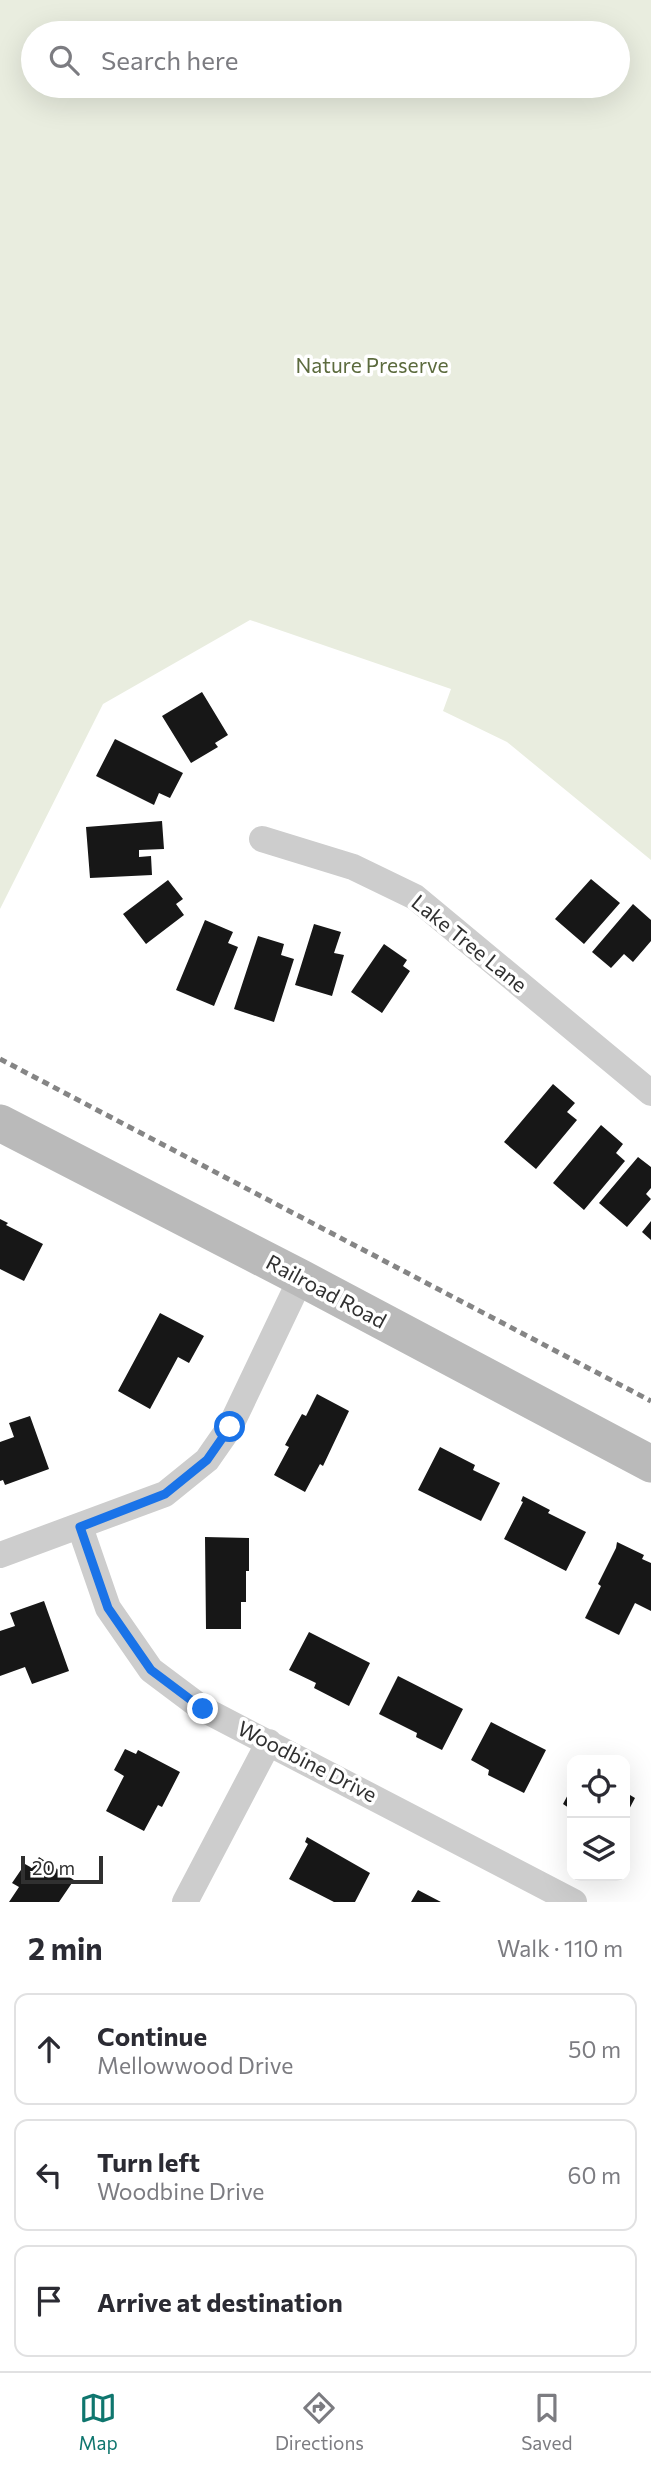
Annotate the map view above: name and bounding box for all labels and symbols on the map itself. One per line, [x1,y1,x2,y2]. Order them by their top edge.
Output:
park label: Nature Preserve [295,352,449,377]
street label: Lake Tree Lane [407,889,533,997]
street label: Railroad Road [262,1249,391,1333]
route start [214,1411,245,1442]
route end [187,1693,218,1724]
street label: Woodbine Drive [234,1715,381,1806]
scale bar [21,1853,103,1885]

